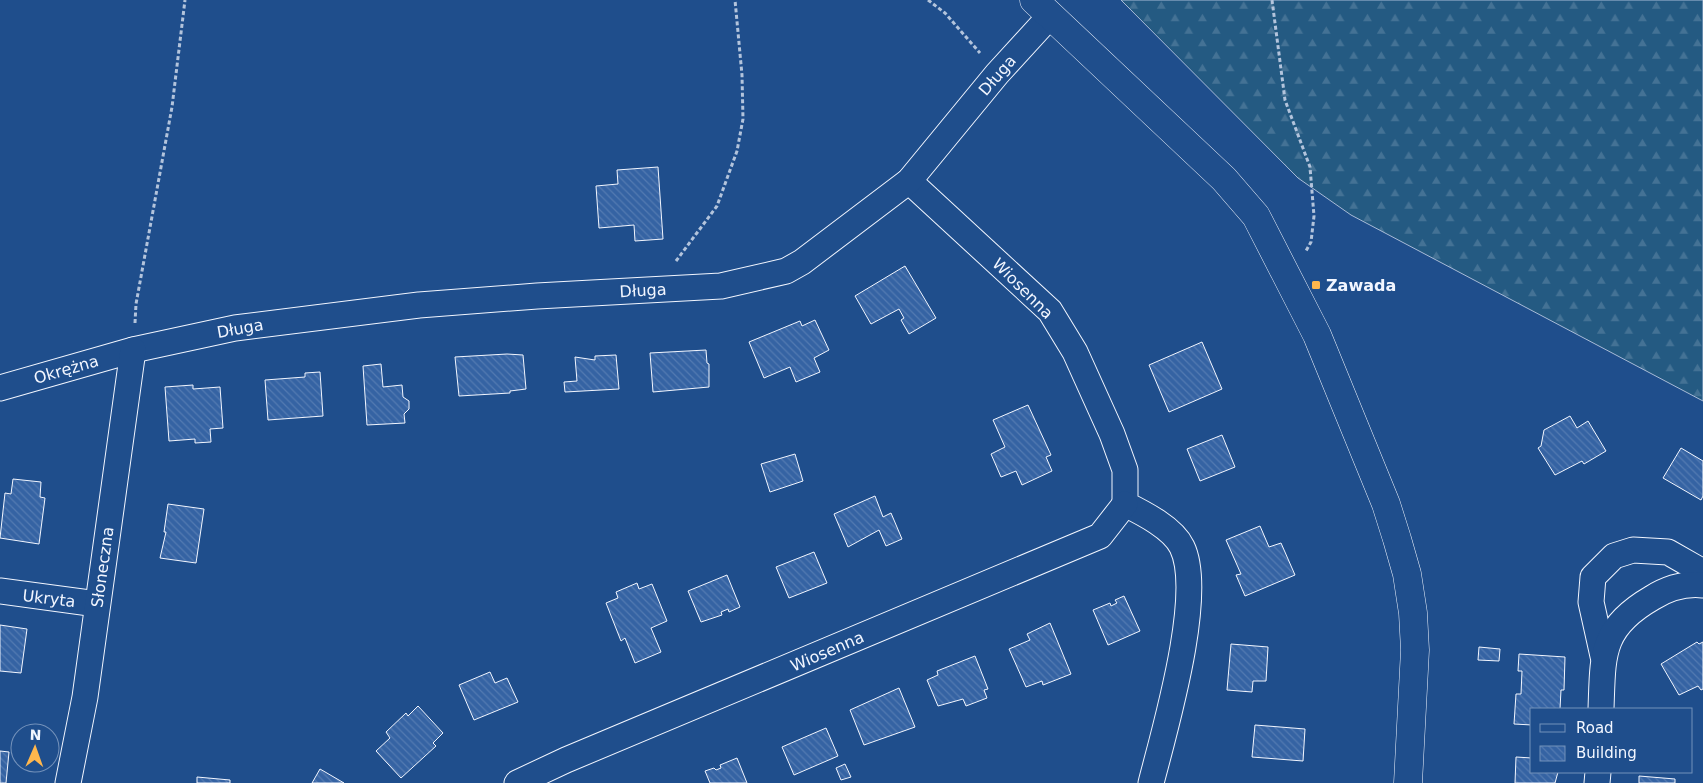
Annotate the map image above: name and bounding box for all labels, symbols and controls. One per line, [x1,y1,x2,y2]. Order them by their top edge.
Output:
street label: Długa [975,51,1020,99]
street label: Wiosenna [988,254,1057,323]
place label: Zawada [1326,276,1396,295]
marker: Zawada [1310,279,1322,291]
street label: Długa [619,280,667,301]
street label: Długa [215,315,265,342]
street label: Okrężna [31,351,101,388]
street label: Słoneczna [87,525,118,609]
street label: Ukryta [21,586,76,611]
street label: Wiosenna [788,627,867,675]
legend [1530,708,1693,773]
text: Road [1576,719,1614,737]
north arrow [10,723,60,773]
text: N [29,727,42,743]
text: Building [1576,744,1637,762]

